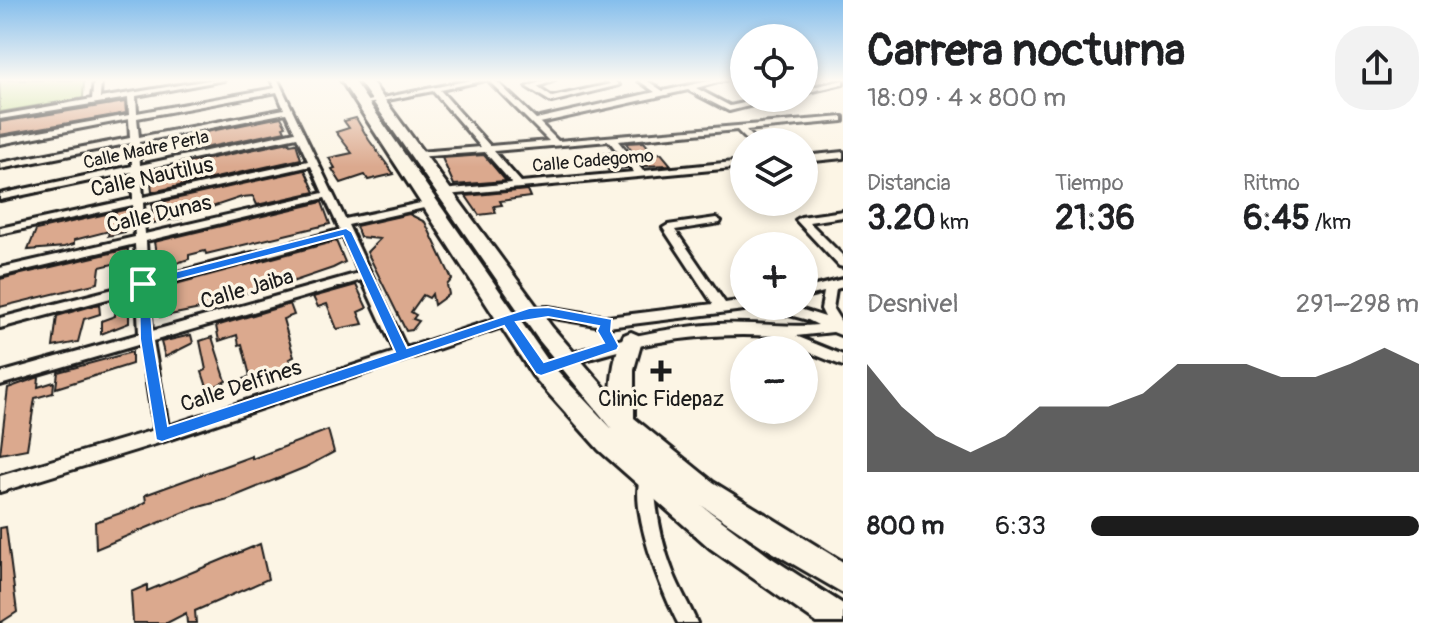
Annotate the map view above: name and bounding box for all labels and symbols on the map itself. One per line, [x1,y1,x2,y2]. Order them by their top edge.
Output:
street label: Calle Madre Perla [81,125,211,175]
street label: Calle Cadegomo [531,144,655,178]
street label: Calle Nautilus [88,150,216,204]
street label: Calle Dunas [104,188,214,240]
pin [109,250,177,318]
street label: Calle Jaiba [197,262,297,316]
street label: Calle Delfines [177,353,305,419]
marker: Clinic Fidepaz [650,360,672,382]
place label: Clinic Fidepaz [598,385,724,413]

